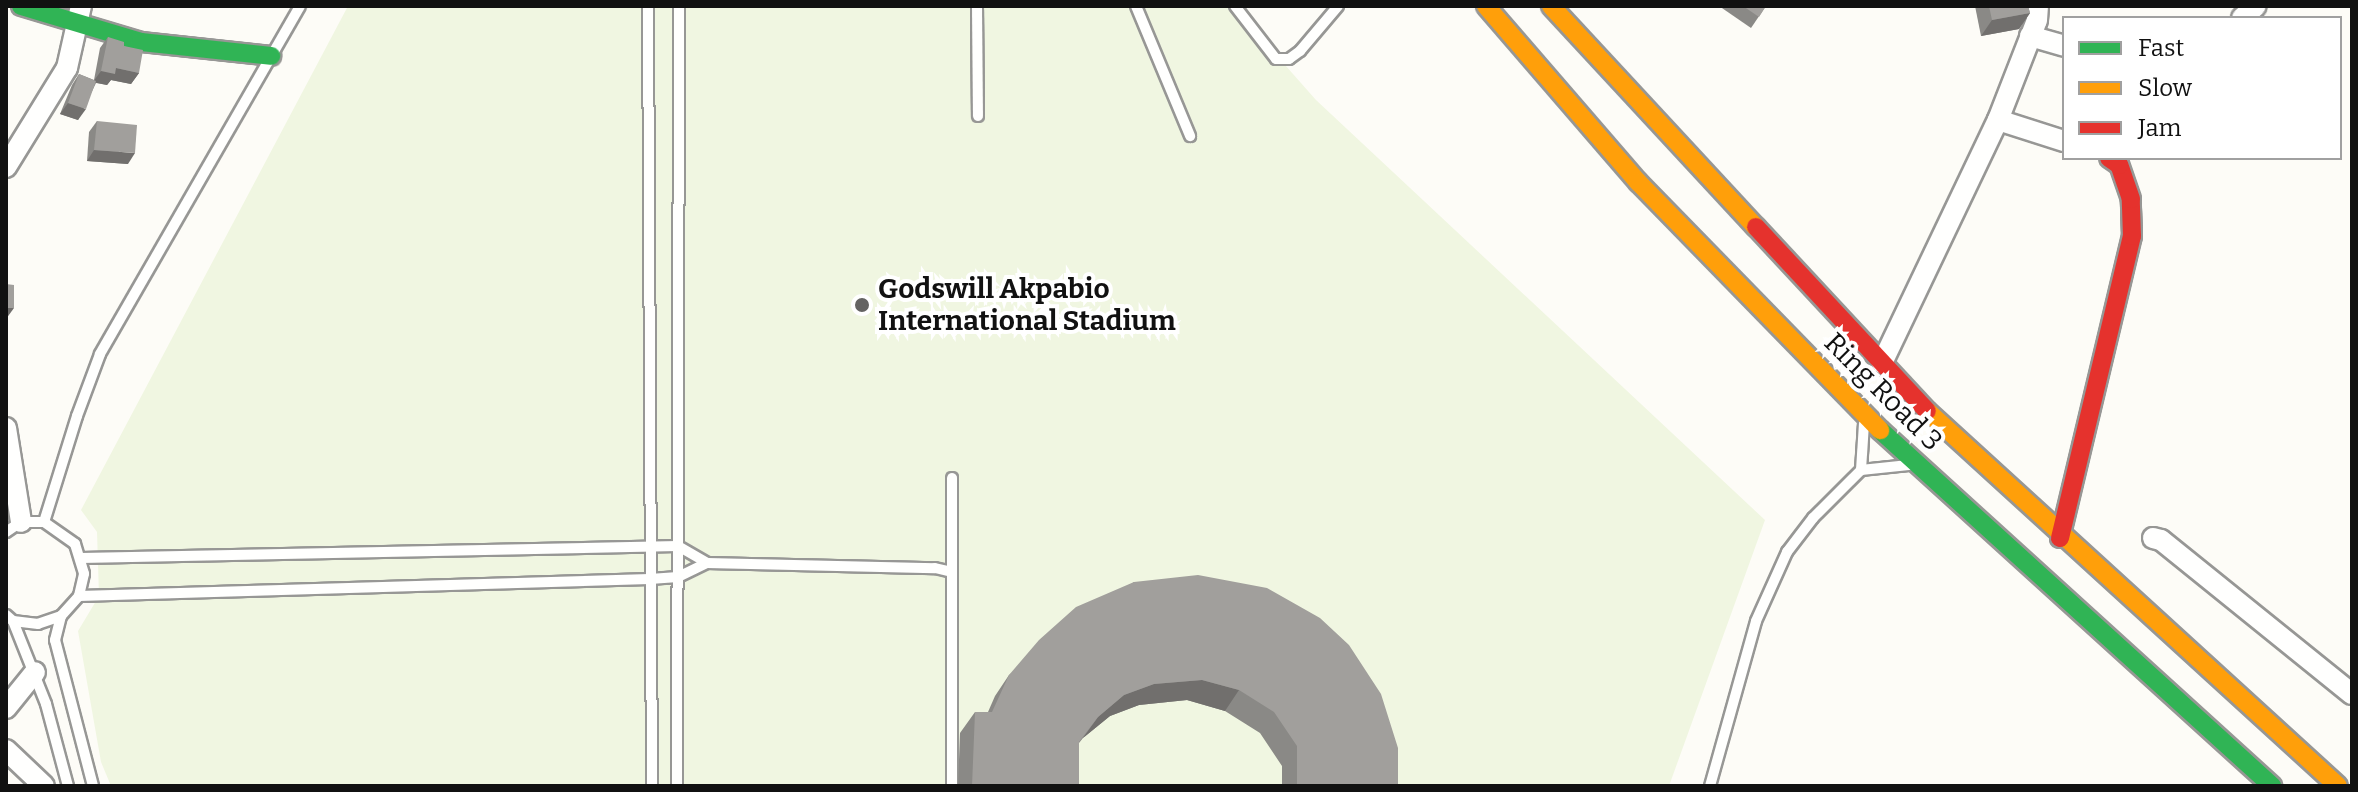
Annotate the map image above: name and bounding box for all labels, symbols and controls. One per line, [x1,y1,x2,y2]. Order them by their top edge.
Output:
legend [2062,16,2342,160]
text: Fast [2138,34,2184,62]
text: Slow [2138,74,2192,102]
text: Jam [2138,114,2181,142]
place label: Godswill Akpabio International Stadium [878,272,1176,338]
marker: Godswill Akpabio International Stadium [853,296,871,314]
street label: Ring Road 3 [1817,326,1949,458]

